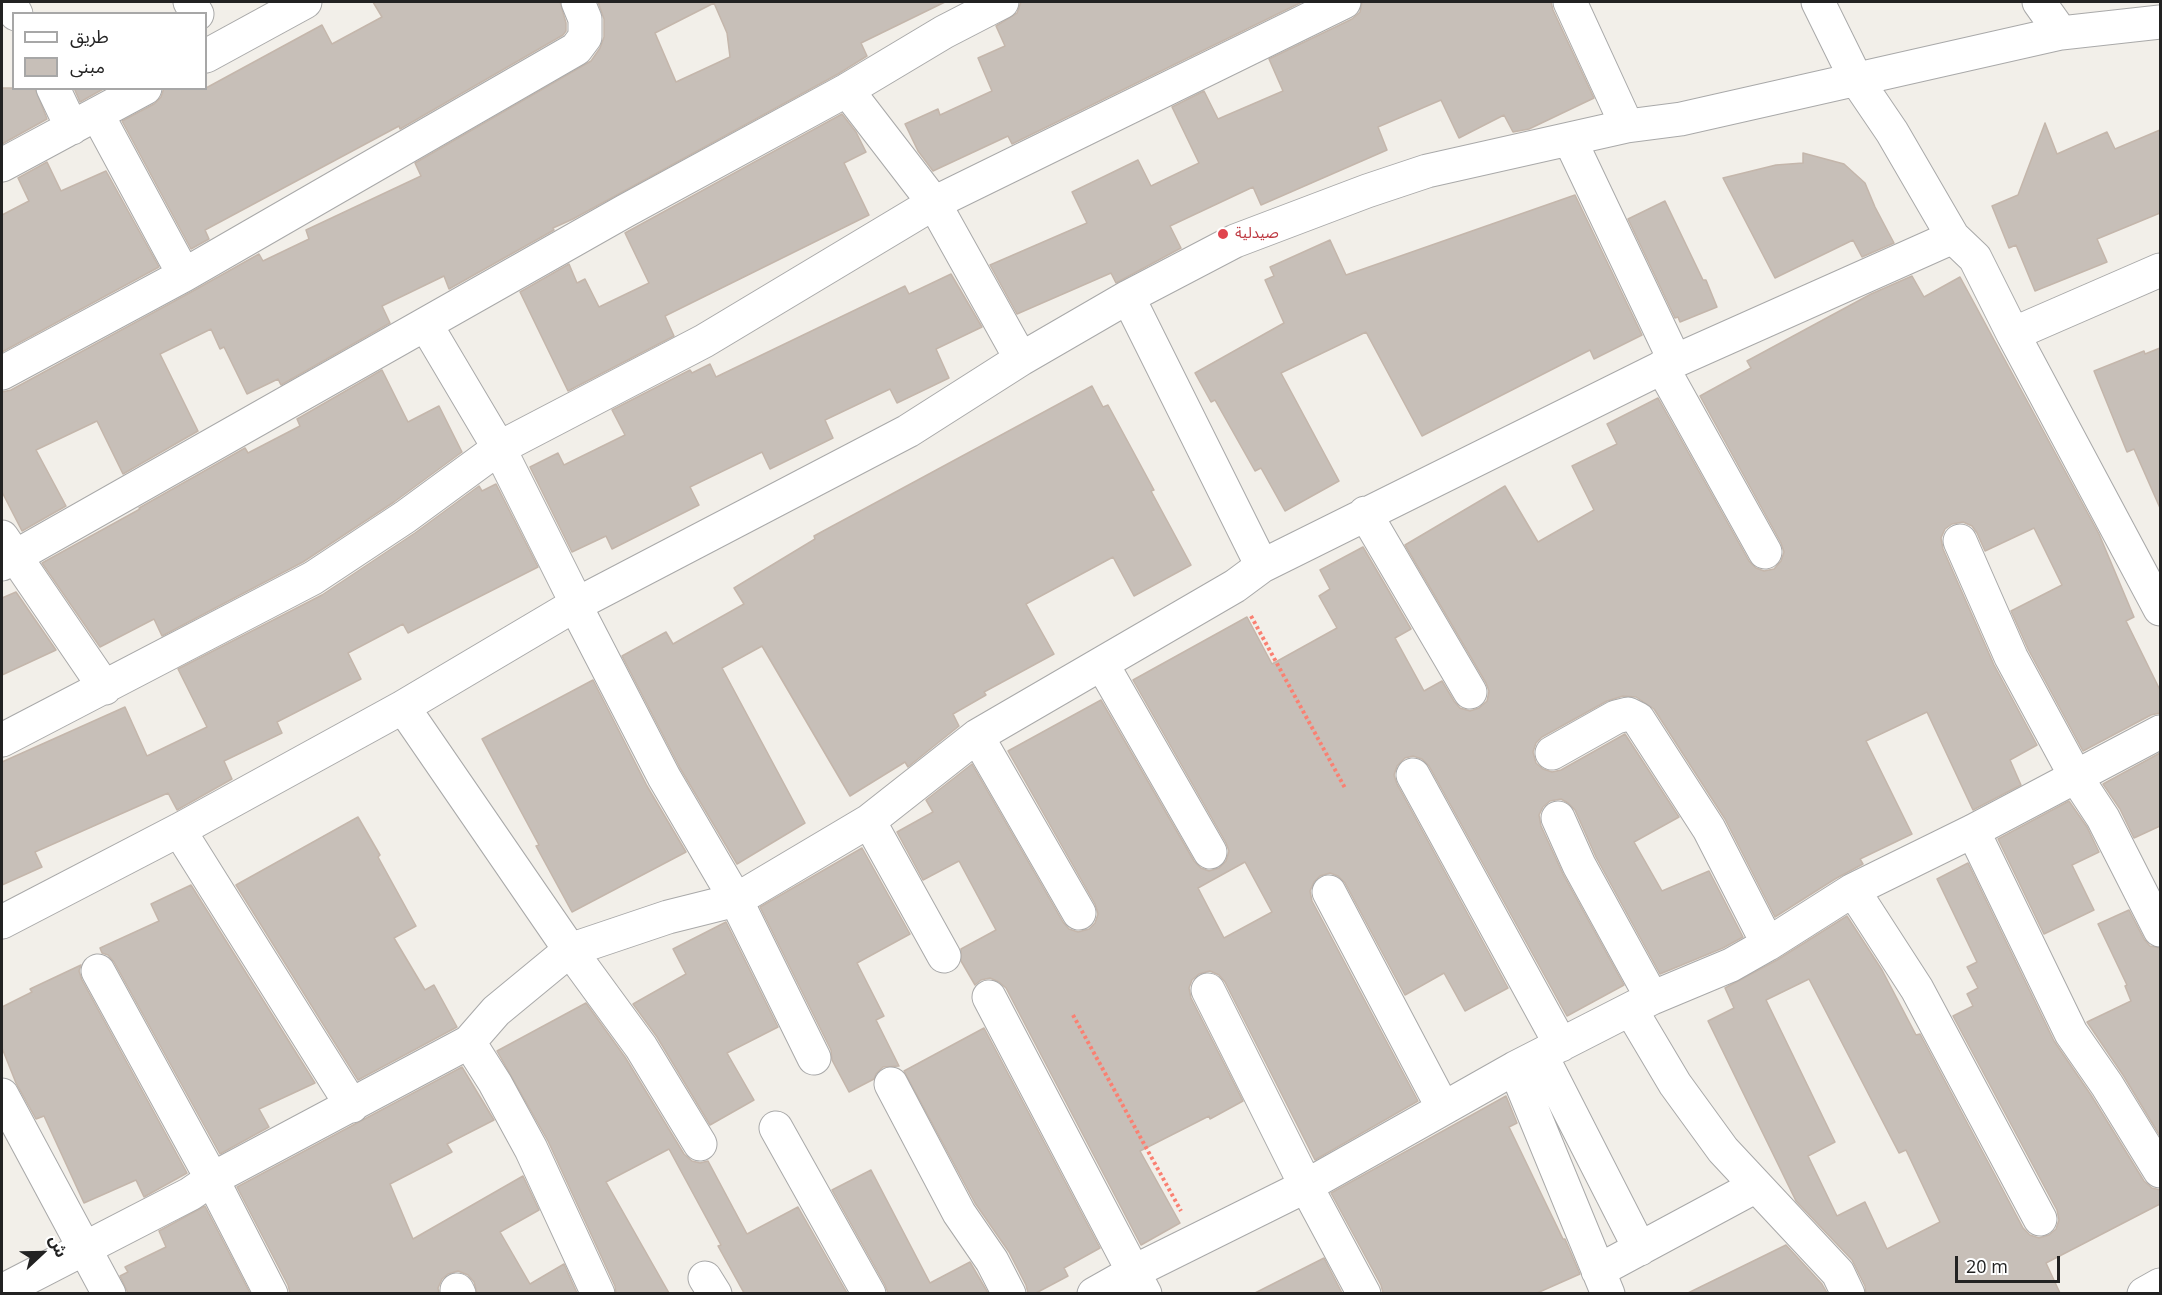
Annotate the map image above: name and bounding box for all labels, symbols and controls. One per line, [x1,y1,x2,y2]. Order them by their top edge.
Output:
legend [12,12,207,90]
text: طريق [70,24,109,48]
text: مبنى [70,54,105,78]
place label: صيدلية [1235,225,1279,243]
marker: صيدلية [1216,227,1230,241]
north arrow [12,1223,72,1283]
text: ش [44,1232,73,1261]
scale bar [1958,1244,2063,1282]
text: 20 m [1966,1254,2008,1278]

